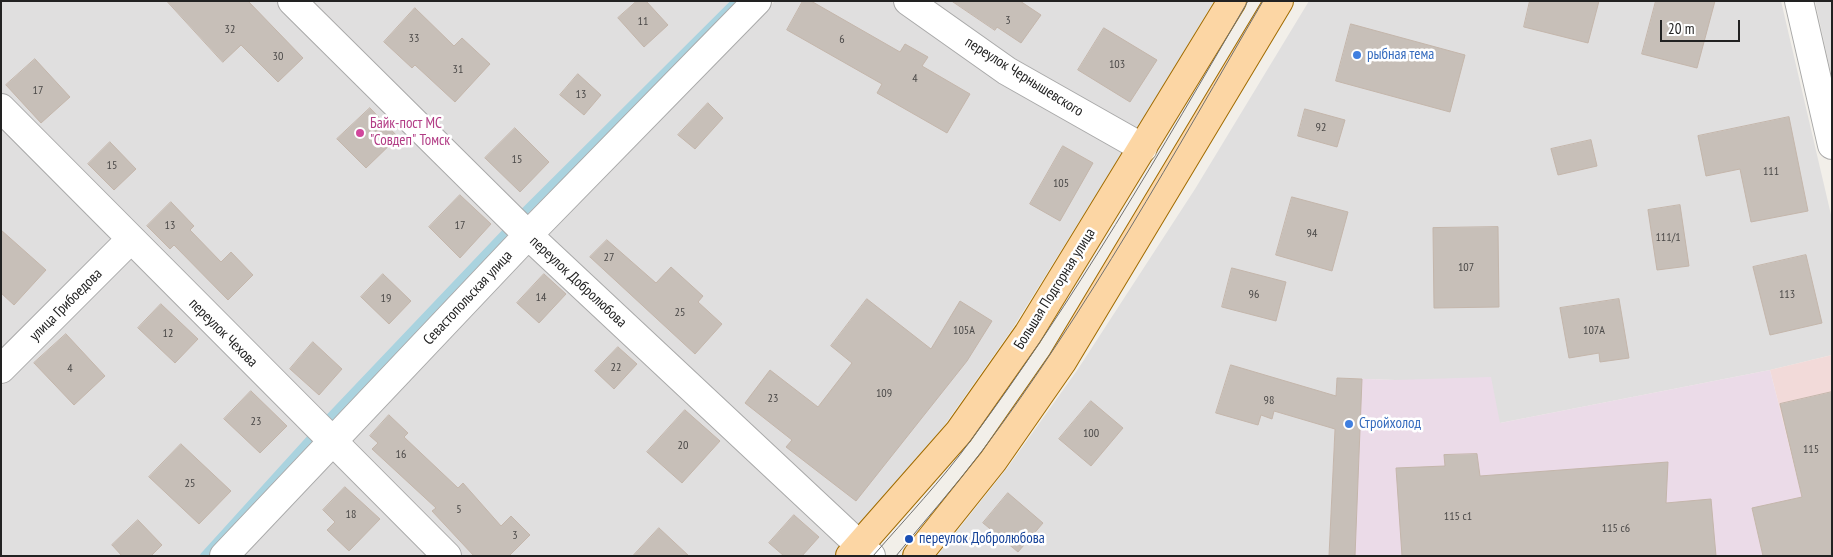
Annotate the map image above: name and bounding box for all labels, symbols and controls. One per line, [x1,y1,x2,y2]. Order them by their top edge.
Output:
scale bar [1663,10,1743,42]
house number: 3 [1005,14,1011,28]
house number: 11 [638,15,648,29]
text: 20 m [1668,19,1694,38]
house number: 32 [225,23,235,37]
house number: 33 [409,32,419,46]
house number: 6 [839,33,845,47]
street label: переулок Чернышевского [961,33,1087,121]
place label: рыбная тема [1367,46,1434,64]
marker: рыбная тема [1351,49,1363,61]
house number: 30 [273,50,283,64]
house number: 103 [1109,58,1125,72]
house number: 31 [453,63,463,77]
house number: 4 [912,72,918,86]
house number: 17 [33,84,43,98]
house number: 13 [576,88,586,102]
place label: Байк-пост MC "Совдеп" Томск [370,115,450,150]
house number: 92 [1316,121,1326,135]
marker: Байк-пост MC "Совдеп" Томск [354,127,366,139]
house number: 15 [512,153,522,167]
house number: 15 [107,159,117,173]
house number: 111 [1763,165,1779,179]
house number: 105 [1053,177,1069,191]
house number: 13 [165,219,175,233]
house number: 17 [455,219,465,233]
street label: Большая Подгорная улица [1010,225,1100,353]
house number: 94 [1307,227,1317,241]
house number: 111/1 [1655,231,1681,245]
street label: переулок Добролюбова [526,233,630,331]
street label: Севастопольская улица [420,247,516,349]
house number: 27 [604,251,614,265]
house number: 107 [1458,261,1474,275]
street label: улица Грибоедова [26,265,106,345]
house number: 96 [1249,288,1259,302]
house number: 113 [1779,288,1795,302]
house number: 14 [536,291,546,305]
house number: 19 [381,292,391,306]
street label: переулок Чехова [185,295,261,371]
house number: 25 [675,306,685,320]
house number: 105А [953,324,975,338]
house number: 107А [1583,324,1605,338]
house number: 12 [163,327,173,341]
house number: 22 [611,361,621,375]
house number: 4 [67,362,73,376]
house number: 109 [876,387,892,401]
house number: 23 [768,392,778,406]
house number: 98 [1264,394,1274,408]
house number: 23 [251,415,261,429]
place label: Стройхолод [1359,415,1421,433]
marker: Стройхолод [1343,418,1355,430]
house number: 100 [1083,427,1099,441]
house number: 20 [678,439,688,453]
house number: 115 [1803,443,1819,457]
house number: 16 [396,448,406,462]
house number: 25 [185,477,195,491]
house number: 5 [456,503,462,517]
house number: 18 [346,508,356,522]
house number: 115 с1 [1444,510,1472,524]
house number: 115 с6 [1602,522,1630,536]
house number: 3 [512,529,518,543]
place label: переулок Добролюбова [919,530,1045,548]
marker: переулок Добролюбова [903,533,915,545]

